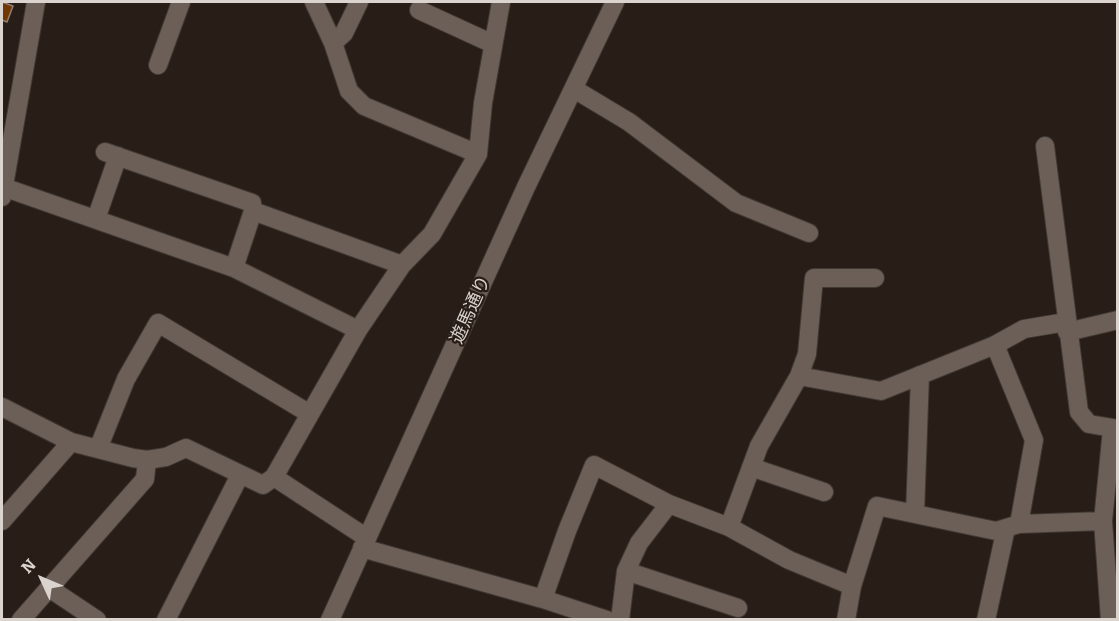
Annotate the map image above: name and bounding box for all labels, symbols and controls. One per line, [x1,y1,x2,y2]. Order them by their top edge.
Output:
street label: 遊馬通り [446,273,496,347]
north arrow [12,549,72,609]
text: N [18,555,40,577]

